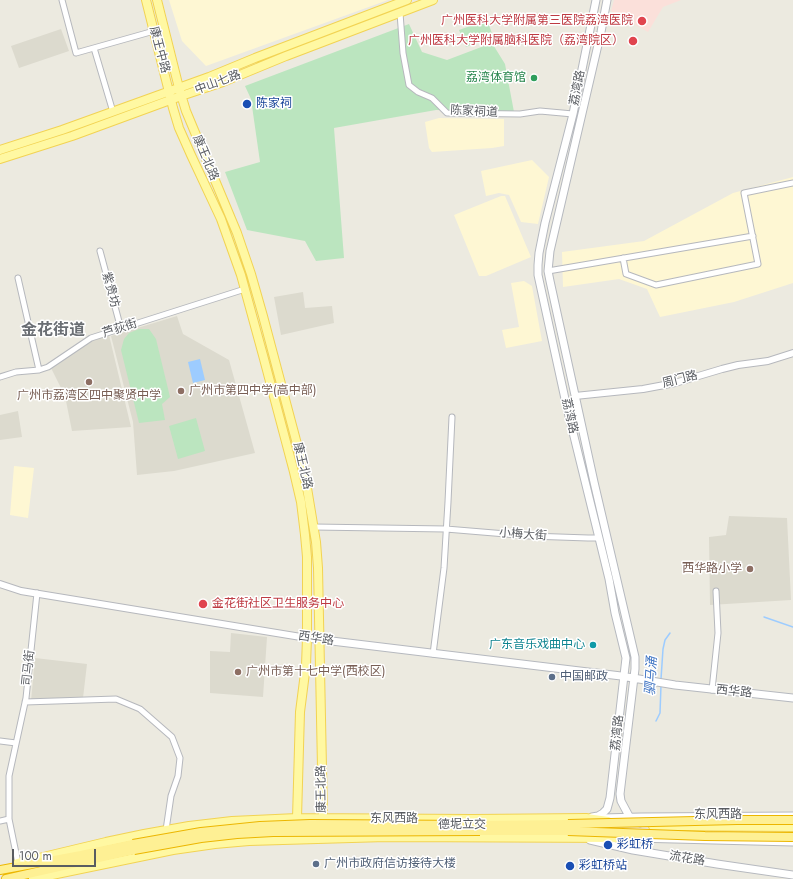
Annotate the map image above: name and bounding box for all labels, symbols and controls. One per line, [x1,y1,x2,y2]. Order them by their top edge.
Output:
place label: 广州医科大学附属第三医院荔湾医院 [441,14,633,28]
marker: 广州医科大学附属第三医院荔湾医院 [636,15,648,27]
street label: 康王中路 [146,25,172,75]
place label: 广州医科大学附属脑科医院（荔湾院区） [408,34,624,48]
marker: 广州医科大学附属脑科医院（荔湾院区） [627,35,639,47]
street label: 中山七路 [193,68,243,98]
street label: 荔湾路 [567,69,589,107]
place label: 荔湾体育馆 [466,71,526,85]
marker: 荔湾体育馆 [529,73,539,83]
place label: 陈家祠 [256,97,292,111]
marker: 陈家祠 [241,98,253,110]
street label: 陈家祠道 [450,104,498,120]
street label: 康王北路 [189,133,221,183]
street label: 紫贵坊 [98,271,122,309]
street label: 芦荻街 [101,317,139,341]
district label: 金花街道 [21,321,85,341]
street label: 周门路 [661,369,699,391]
marker: 广州市荔湾区四中聚贤中学 [84,377,94,387]
place label: 广州市第四中学(高中部) [189,384,316,398]
marker: 广州市第四中学(高中部) [176,386,186,396]
place label: 广州市荔湾区四中聚贤中学 [17,389,161,403]
street label: 荔湾路 [558,397,580,435]
street label: 康王北路 [290,441,314,491]
street label: 小梅大街 [499,526,547,544]
place label: 西华路小学 [682,562,742,576]
marker: 西华路小学 [745,564,755,574]
place label: 金花街社区卫生服务中心 [212,597,344,611]
marker: 金花街社区卫生服务中心 [197,598,209,610]
street label: 西华路 [297,629,335,649]
place label: 广东音乐戏曲中心 [489,638,585,652]
marker: 广东音乐戏曲中心 [588,640,598,650]
street label: 司马街 [20,649,38,687]
water label: 驷马涌 [643,656,661,696]
place label: 广州市第十七中学(西校区) [246,665,385,679]
marker: 广州市第十七中学(西校区) [233,667,243,677]
place label: 中国邮政 [560,670,608,684]
marker: 中国邮政 [547,672,557,682]
street label: 西华路 [715,683,753,701]
street label: 荔湾路 [609,714,627,752]
street label: 康王北路 [314,765,330,813]
street label: 东风西路 [694,808,742,822]
street label: 东风西路 [370,812,418,826]
street label: 德坭立交 [438,818,486,832]
place label: 彩虹桥 [617,838,653,852]
marker: 彩虹桥 [602,839,614,851]
scale bar [14,841,98,867]
text: 100 m [19,847,52,865]
street label: 流花路 [668,849,706,869]
place label: 广州市政府信访接待大楼 [324,857,456,871]
marker: 广州市政府信访接待大楼 [311,859,321,869]
place label: 彩虹桥站 [579,859,627,873]
marker: 彩虹桥站 [564,860,576,872]

